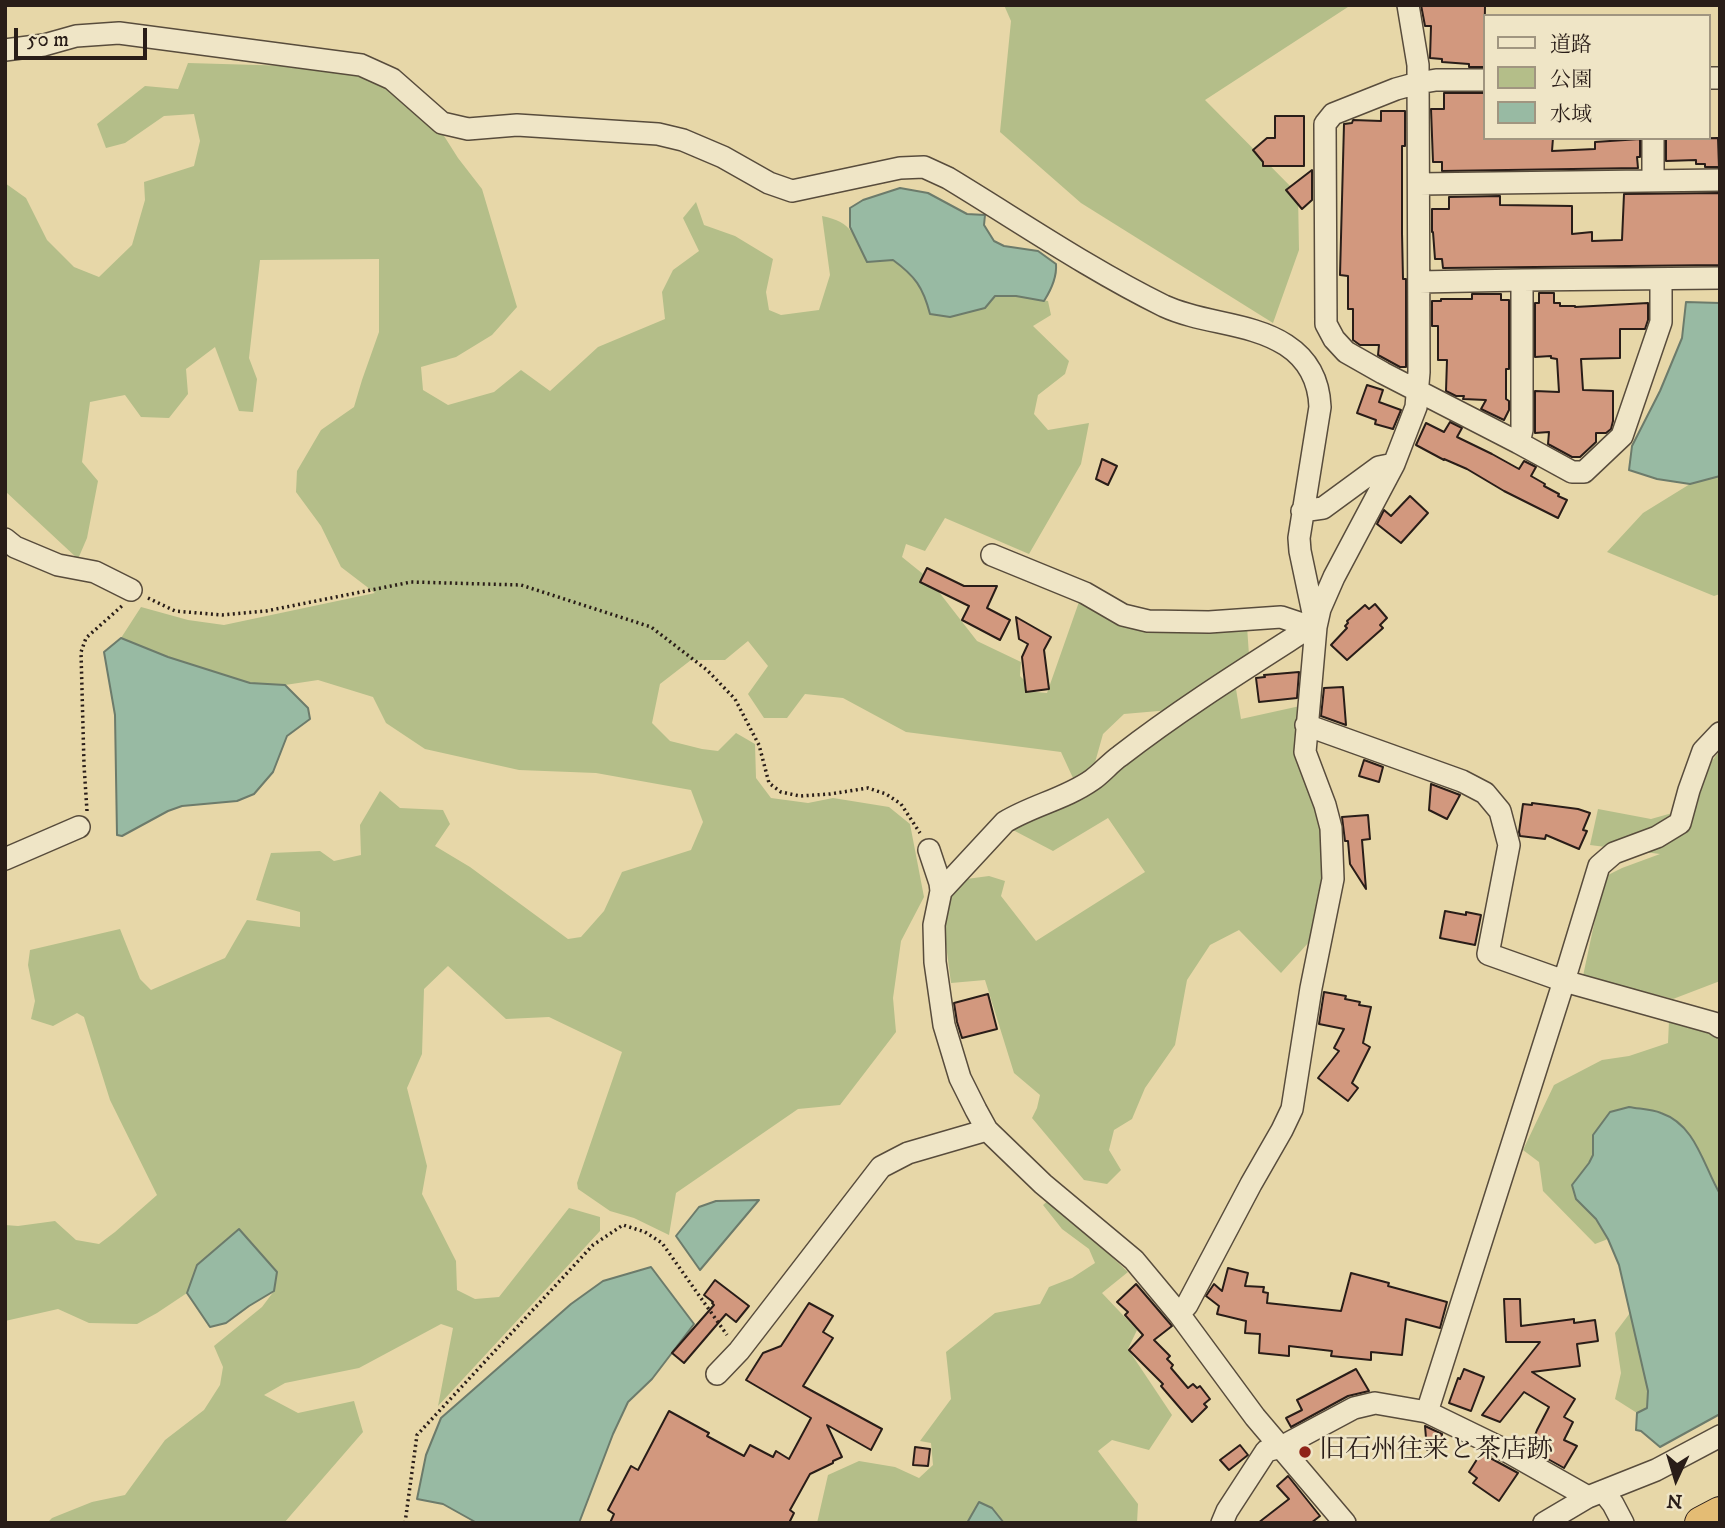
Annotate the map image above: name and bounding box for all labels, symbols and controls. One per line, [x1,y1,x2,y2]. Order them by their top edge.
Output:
scale bar [18,14,150,58]
legend [1484,14,1711,140]
text: 50 m [27,27,69,53]
text: 道路 [1550,32,1592,58]
text: 公園 [1550,67,1592,93]
text: 水域 [1550,102,1592,128]
place label: 旧石州往来と茶店跡 [1319,1436,1553,1468]
marker: 旧石州往来と茶店跡 [1297,1444,1313,1460]
north arrow [1641,1444,1711,1514]
text: N [1666,1488,1683,1512]

